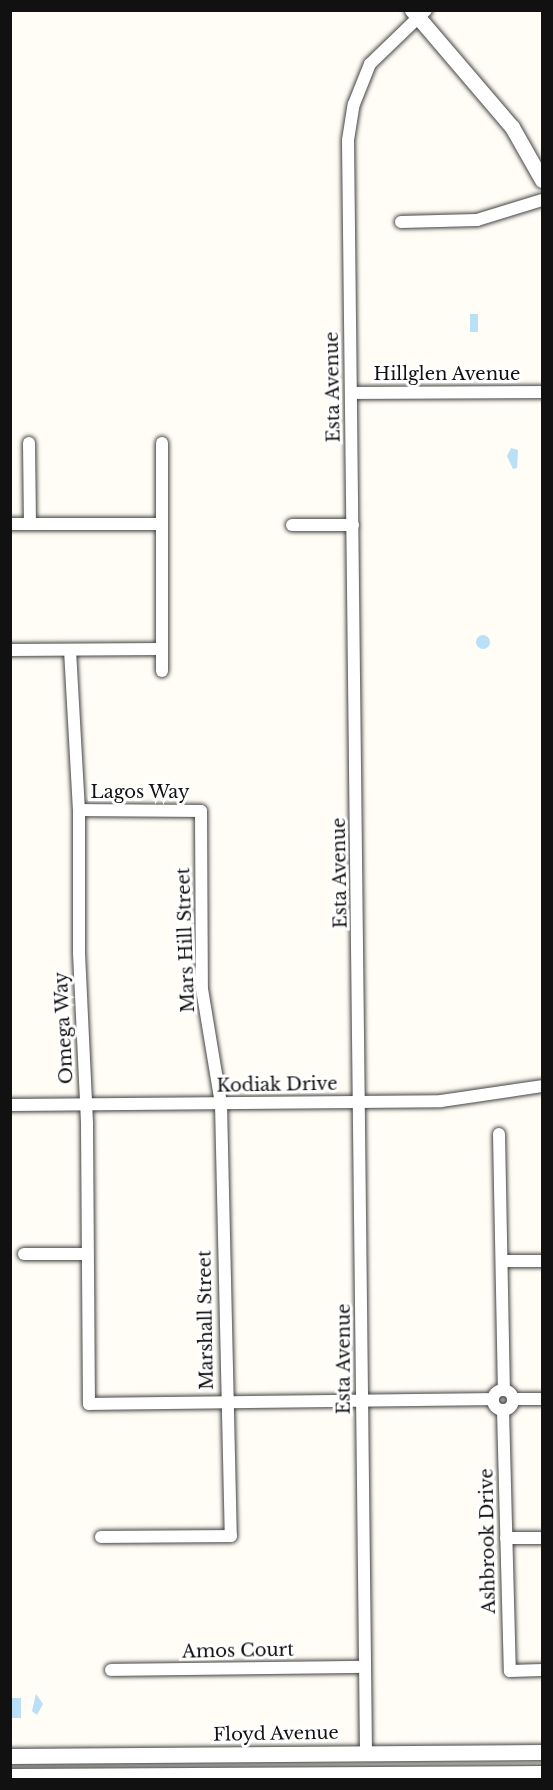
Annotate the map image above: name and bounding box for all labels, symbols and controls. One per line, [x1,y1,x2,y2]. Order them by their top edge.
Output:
street label: Esta Avenue [321,331,345,443]
street label: Hillglen Avenue [373,363,521,385]
street label: Lagos Way [90,781,190,803]
street label: Esta Avenue [328,817,352,929]
street label: Mars Hill Street [173,867,199,1013]
street label: Omega Way [50,971,78,1085]
street label: Kodiak Drive [216,1073,338,1097]
street label: Marshall Street [194,1250,218,1390]
street label: Esta Avenue [333,1303,355,1415]
street label: Ashbrook Drive [476,1468,500,1614]
street label: Amos Court [182,1639,294,1663]
street label: Floyd Avenue [213,1722,339,1746]

